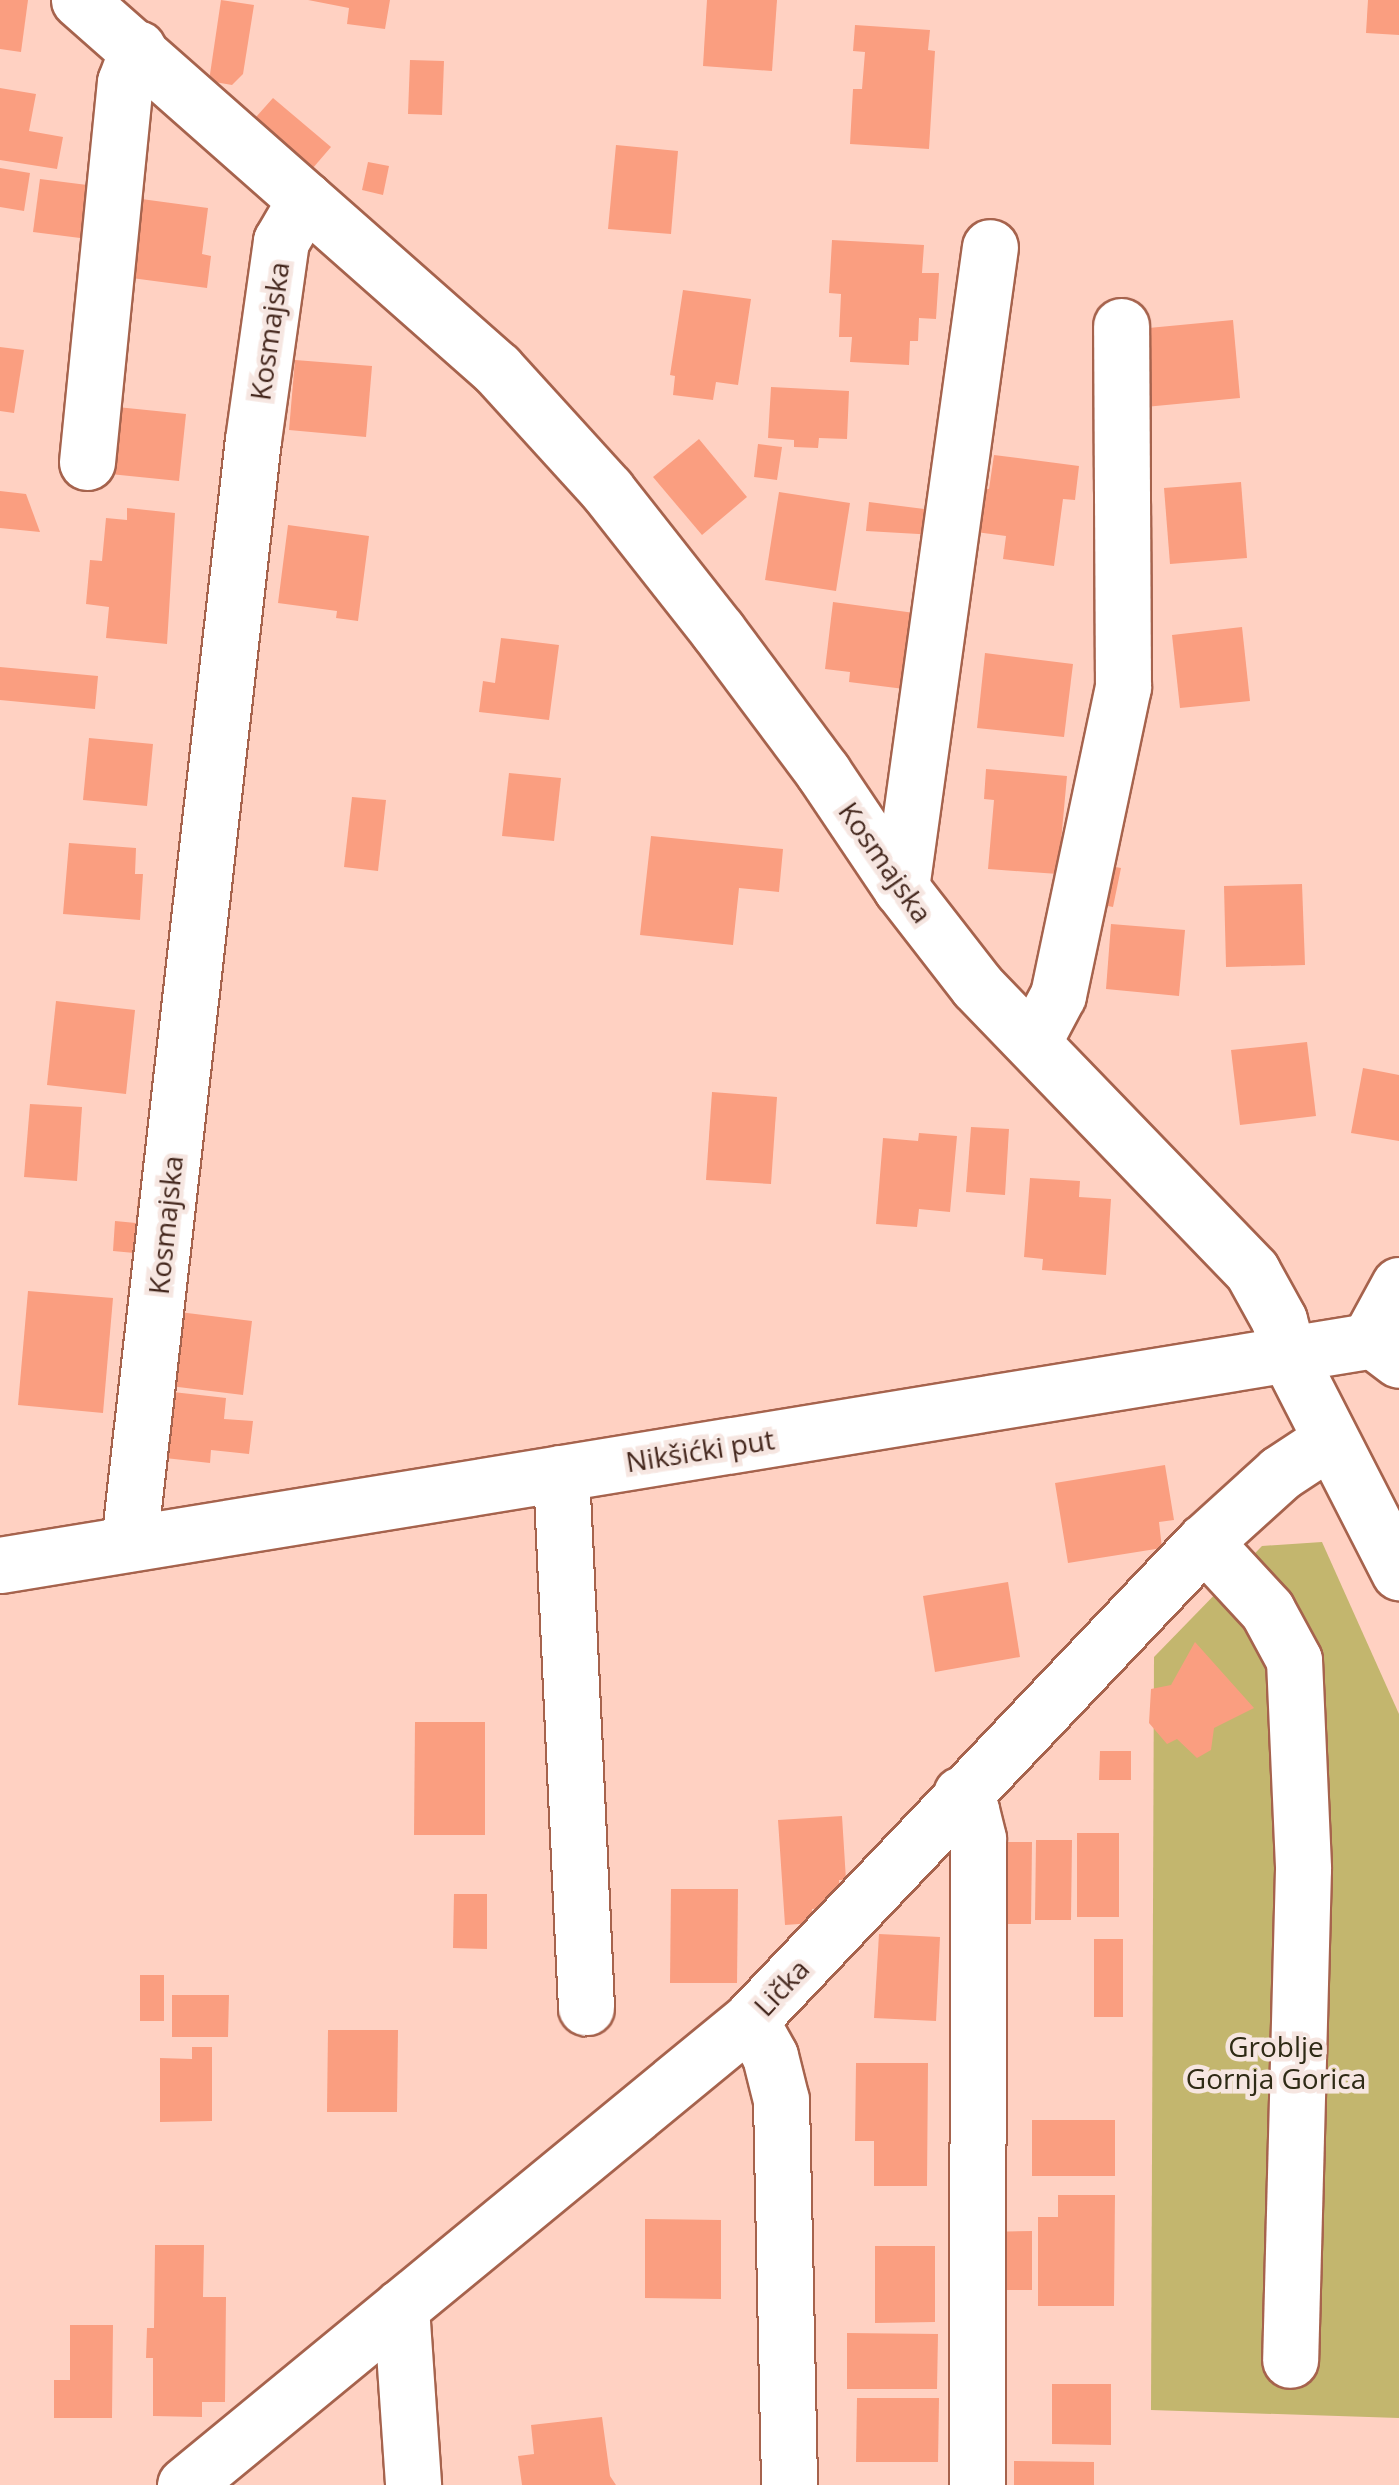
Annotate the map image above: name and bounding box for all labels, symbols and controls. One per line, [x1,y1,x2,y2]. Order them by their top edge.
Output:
street label: Kosmajska [243,260,295,402]
street label: Kosmajska [832,795,940,929]
street label: Kosmajska [141,1154,189,1296]
street label: Nikšićki put [623,1422,777,1478]
street label: Lička [746,1952,816,2022]
park label: Groblje Gornja Gorica [1186,2029,1366,2095]

